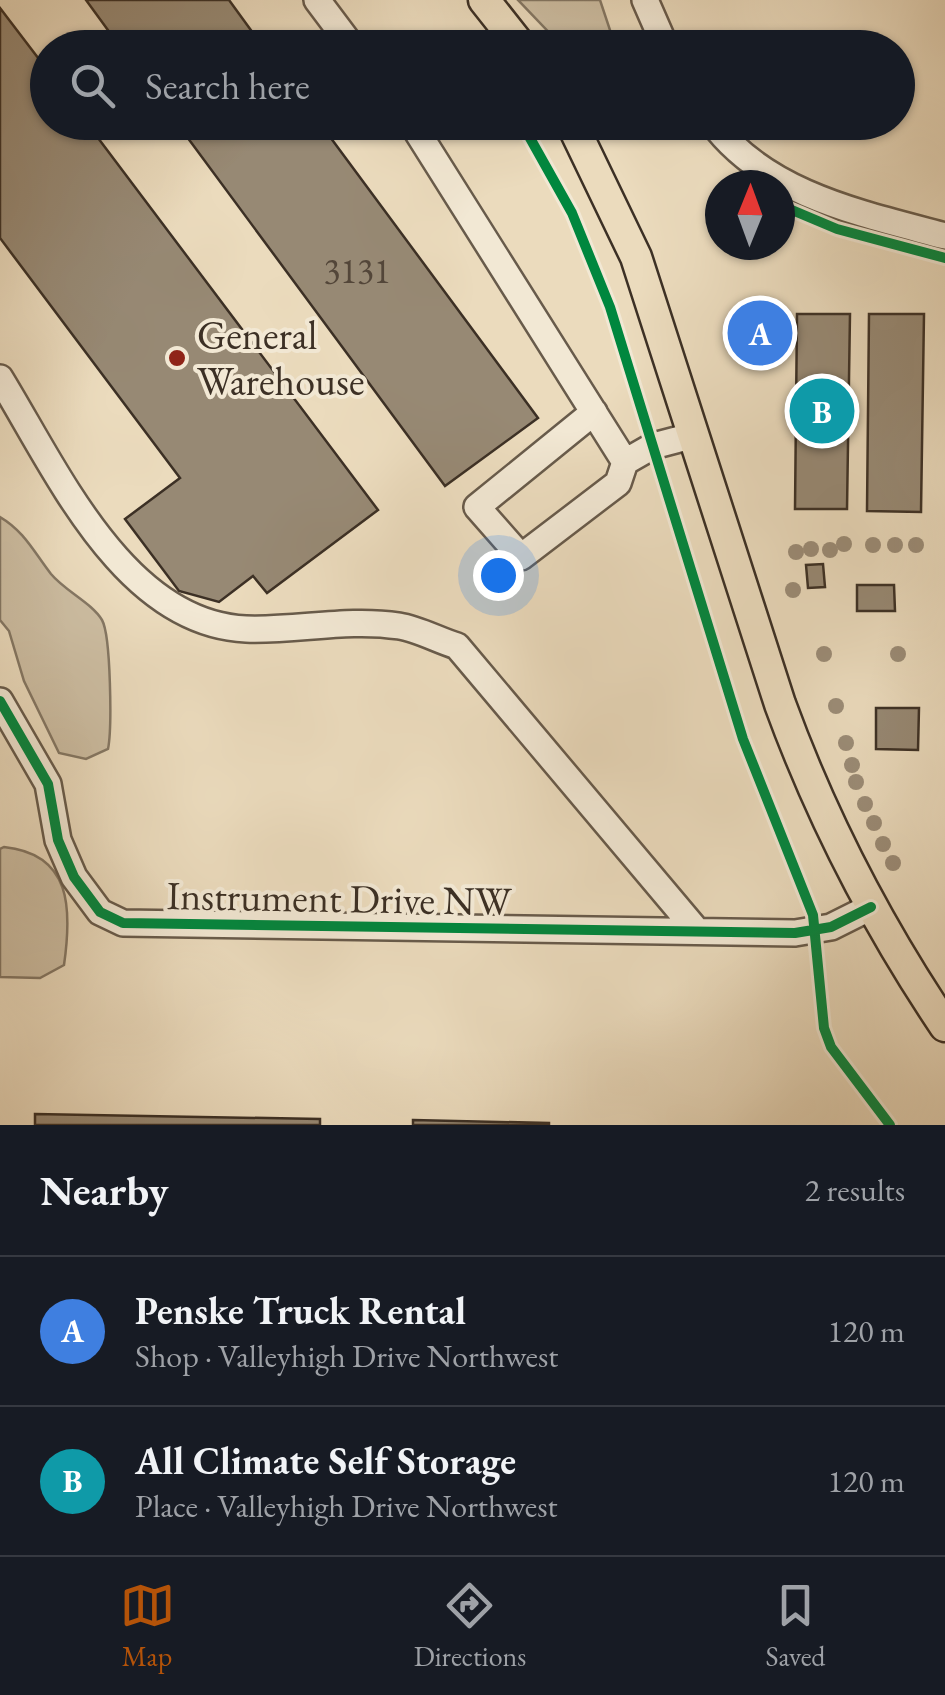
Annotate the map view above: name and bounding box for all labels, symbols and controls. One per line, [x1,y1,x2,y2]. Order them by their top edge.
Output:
search box [30,30,915,140]
icon: search [65,58,120,113]
text: Search here [145,61,310,110]
north arrow [705,170,795,260]
house number: 3131 [323,248,391,293]
pin: A [728,296,792,370]
place label: General Warehouse [197,309,365,407]
marker: General Warehouse [166,347,188,369]
pin: B [790,374,854,448]
your location [473,550,524,601]
street label: Instrument Drive NW [166,869,513,927]
text: Nearby [40,1163,169,1218]
text: 2 results [805,1169,905,1211]
text: Penske Truck Rental [135,1286,466,1335]
text: A [61,1310,84,1352]
text: 120 m [828,1310,905,1352]
text: Shop · Valleyhigh Drive Northwest [135,1335,558,1377]
text: All Climate Self Storage [135,1436,516,1485]
text: B [62,1460,83,1502]
text: 120 m [828,1460,905,1502]
text: Place · Valleyhigh Drive Northwest [135,1485,558,1527]
tab: Map [120,1578,175,1674]
tab: Directions [414,1578,526,1674]
tab: Saved [765,1578,825,1674]

